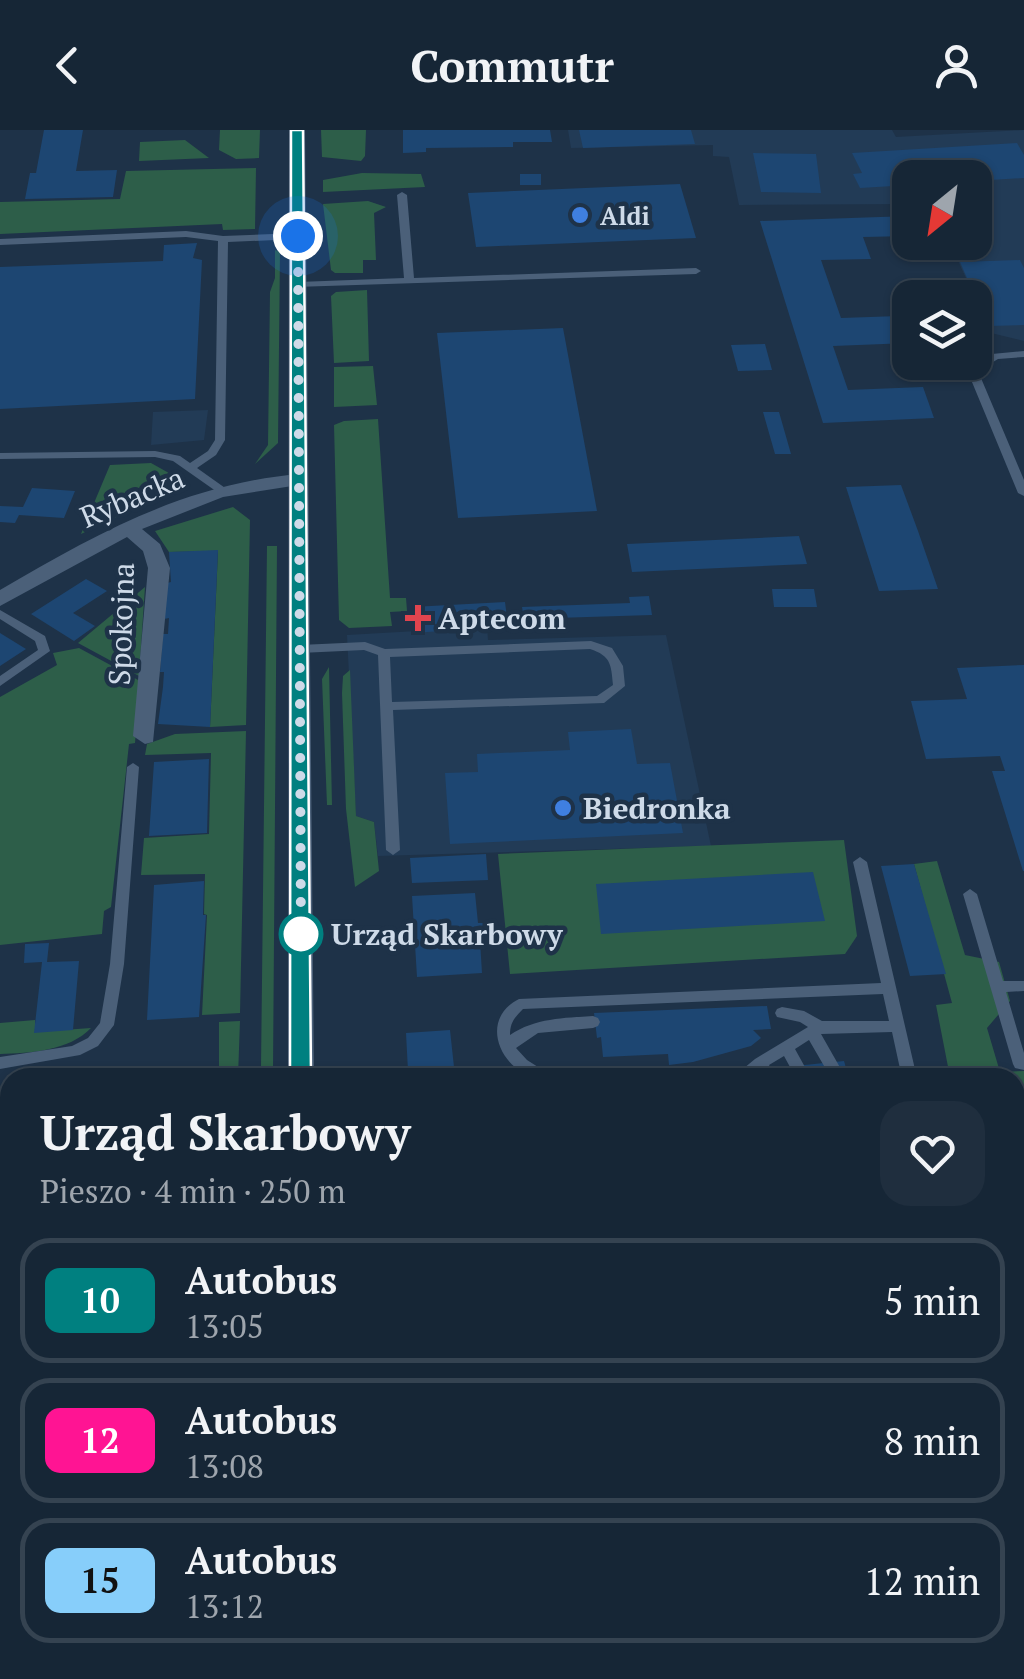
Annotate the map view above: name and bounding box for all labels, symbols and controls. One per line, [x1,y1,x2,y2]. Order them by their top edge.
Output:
text: Commutr [410,35,614,95]
icon: back [40,38,95,93]
icon: person [929,38,984,93]
north arrow [892,160,992,260]
map controls [892,160,992,380]
place label: Aldi [600,199,650,232]
marker: Aldi [569,204,591,226]
your location [273,211,323,261]
button: layers [892,280,992,380]
street label: Rybacka [74,457,190,537]
street label: Spokojna [99,562,143,686]
place label: Aptecom [438,598,566,638]
marker: Aptecom [407,607,429,629]
place label: Biedronka [583,788,731,828]
marker: Biedronka [552,797,574,819]
marker: Urząd Skarbowy [280,913,322,955]
place label: Urząd Skarbowy [331,914,564,954]
text: Urząd Skarbowy [40,1100,411,1164]
button: heart [880,1101,985,1206]
text: Pieszo · 4 min · 250 m [40,1170,346,1212]
text: Autobus [185,1255,337,1305]
text: 5 min [884,1276,980,1326]
text: 10 [80,1277,120,1323]
text: 13:05 [185,1305,264,1347]
text: Autobus [185,1395,337,1445]
text: 8 min [884,1416,980,1466]
text: 12 [80,1417,120,1463]
text: 13:08 [185,1445,264,1487]
text: Autobus [185,1535,337,1585]
text: 12 min [863,1556,980,1606]
text: 15 [80,1557,120,1603]
text: 13:12 [185,1585,264,1627]

